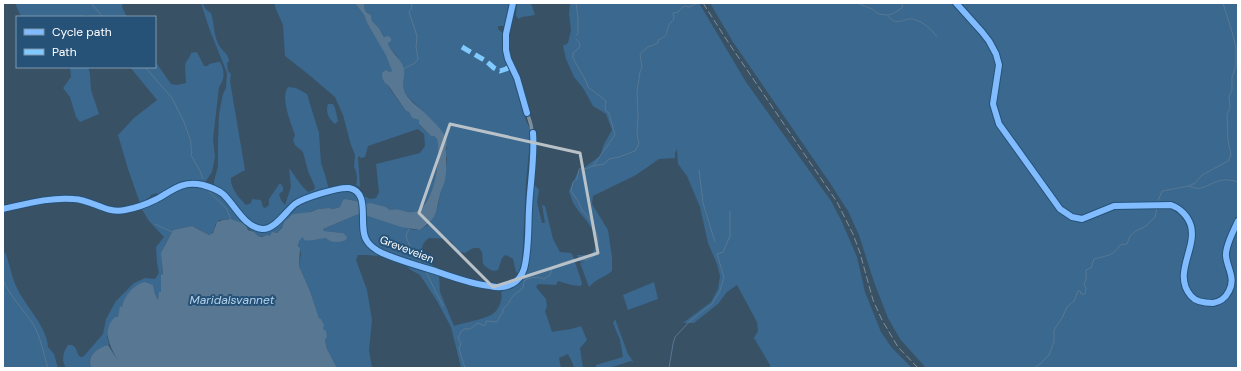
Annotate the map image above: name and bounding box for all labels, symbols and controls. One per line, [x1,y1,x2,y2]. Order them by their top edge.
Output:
legend [16,16,156,68]
text: Cycle path [52,24,112,40]
text: Path [52,44,77,60]
street label: Greveveien [378,232,436,266]
water label: Maridalsvannet [190,292,275,308]

